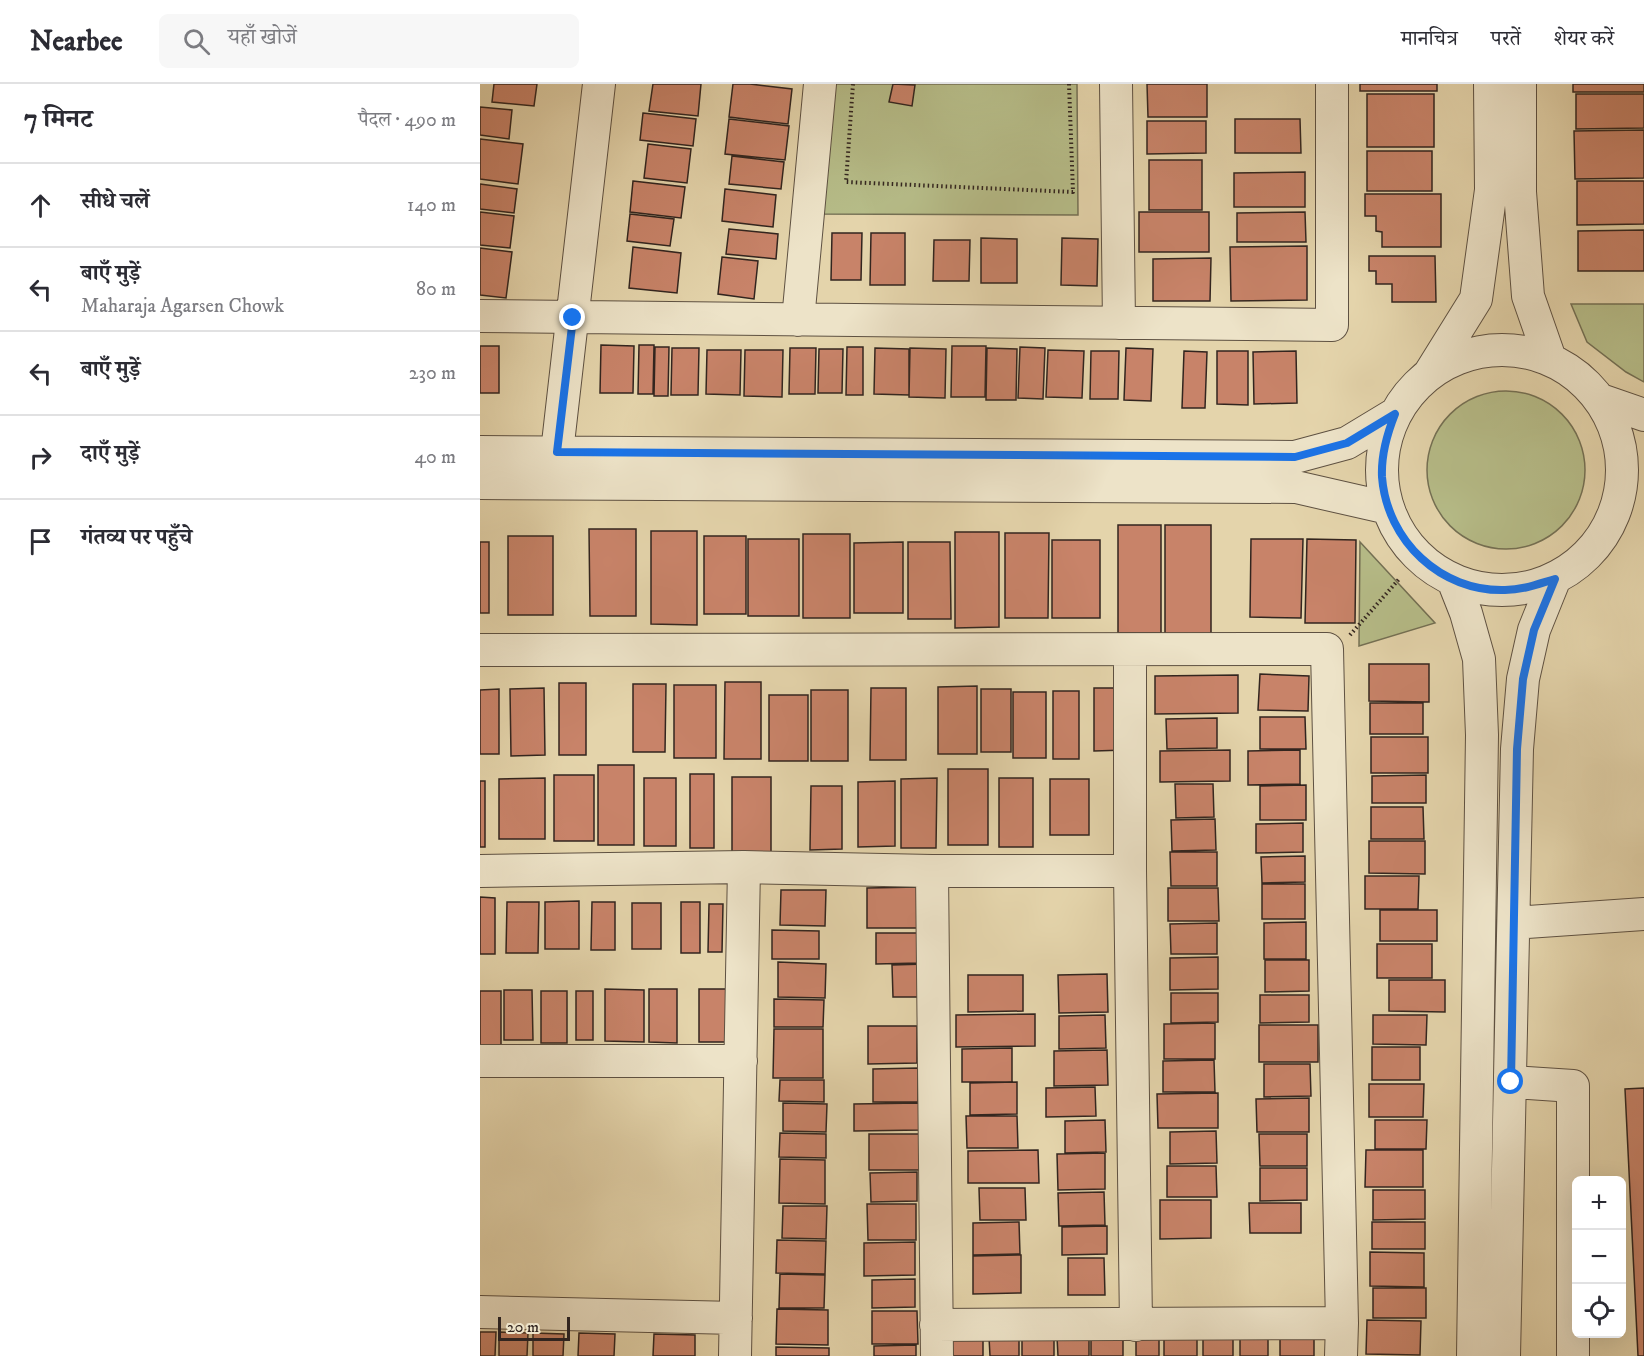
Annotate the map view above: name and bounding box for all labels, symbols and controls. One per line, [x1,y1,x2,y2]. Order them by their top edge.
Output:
search box [159,14,579,68]
text: Nearbee [30,24,123,59]
text: यहाँ खोजें [228,24,297,51]
icon: search [180,25,213,58]
text: मानचित्र [1401,26,1458,52]
text: परतें [1491,26,1521,52]
text: शेयर करें [1554,26,1614,52]
text: 7 मिनट [24,103,93,136]
text: पैदल · 490 m [358,108,456,133]
text: सीधे चलें [81,188,150,215]
icon: ahead [24,189,57,222]
text: 140 m [407,193,456,218]
text: बाएँ मुड़ें [81,260,140,287]
icon: left [24,273,57,306]
text: 80 m [416,277,456,302]
text: Maharaja Agarsen Chowk [81,294,284,319]
route end [559,304,585,330]
text: बाएँ मुड़ें [81,356,140,383]
icon: left [24,357,57,390]
text: 230 m [409,361,456,386]
text: दाएँ मुड़ें [81,440,140,467]
icon: right [24,441,57,474]
text: 40 m [414,445,456,470]
text: गंतव्य पर पहुँचे [81,524,192,551]
icon: arrive [24,525,57,558]
route start [1497,1068,1523,1094]
map controls [1572,1176,1626,1338]
button: + [1572,1176,1626,1230]
button: − [1572,1230,1626,1284]
button: locate [1572,1284,1626,1338]
scale bar [498,1314,570,1342]
text: 20 m [507,1317,539,1337]

